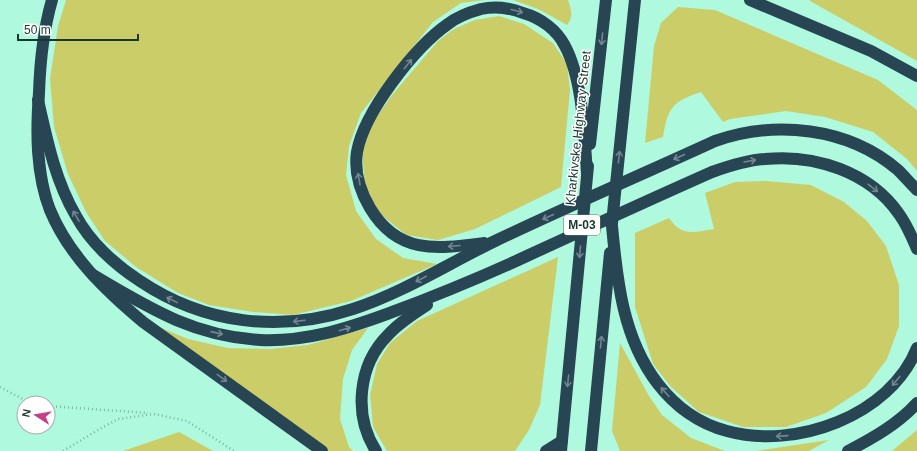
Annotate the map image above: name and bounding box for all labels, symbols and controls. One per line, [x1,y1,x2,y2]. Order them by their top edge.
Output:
one-way arrow [510,8,523,15]
scale bar [18,16,138,42]
text: 50 m [24,23,51,37]
one-way arrow [598,32,606,45]
street label: Kharkivske Highway Street [562,50,594,206]
one-way arrow [403,59,412,69]
one-way arrow [615,151,623,164]
one-way arrow [674,154,686,161]
one-way arrow [743,157,756,165]
one-way arrow [354,173,362,186]
one-way arrow [867,183,878,192]
one-way arrow [71,210,79,222]
one-way arrow [543,214,555,221]
road number: М-03 [564,215,600,235]
one-way arrow [448,243,461,250]
one-way arrow [576,245,583,258]
one-way arrow [415,276,427,284]
one-way arrow [166,296,178,303]
one-way arrow [293,317,306,324]
one-way arrow [338,325,351,332]
one-way arrow [210,330,223,337]
one-way arrow [598,336,605,349]
one-way arrow [216,374,227,382]
one-way arrow [564,374,572,387]
one-way arrow [892,375,901,386]
one-way arrow [660,387,670,397]
north arrow [16,395,56,435]
text: N [20,408,33,418]
one-way arrow [776,432,789,439]

